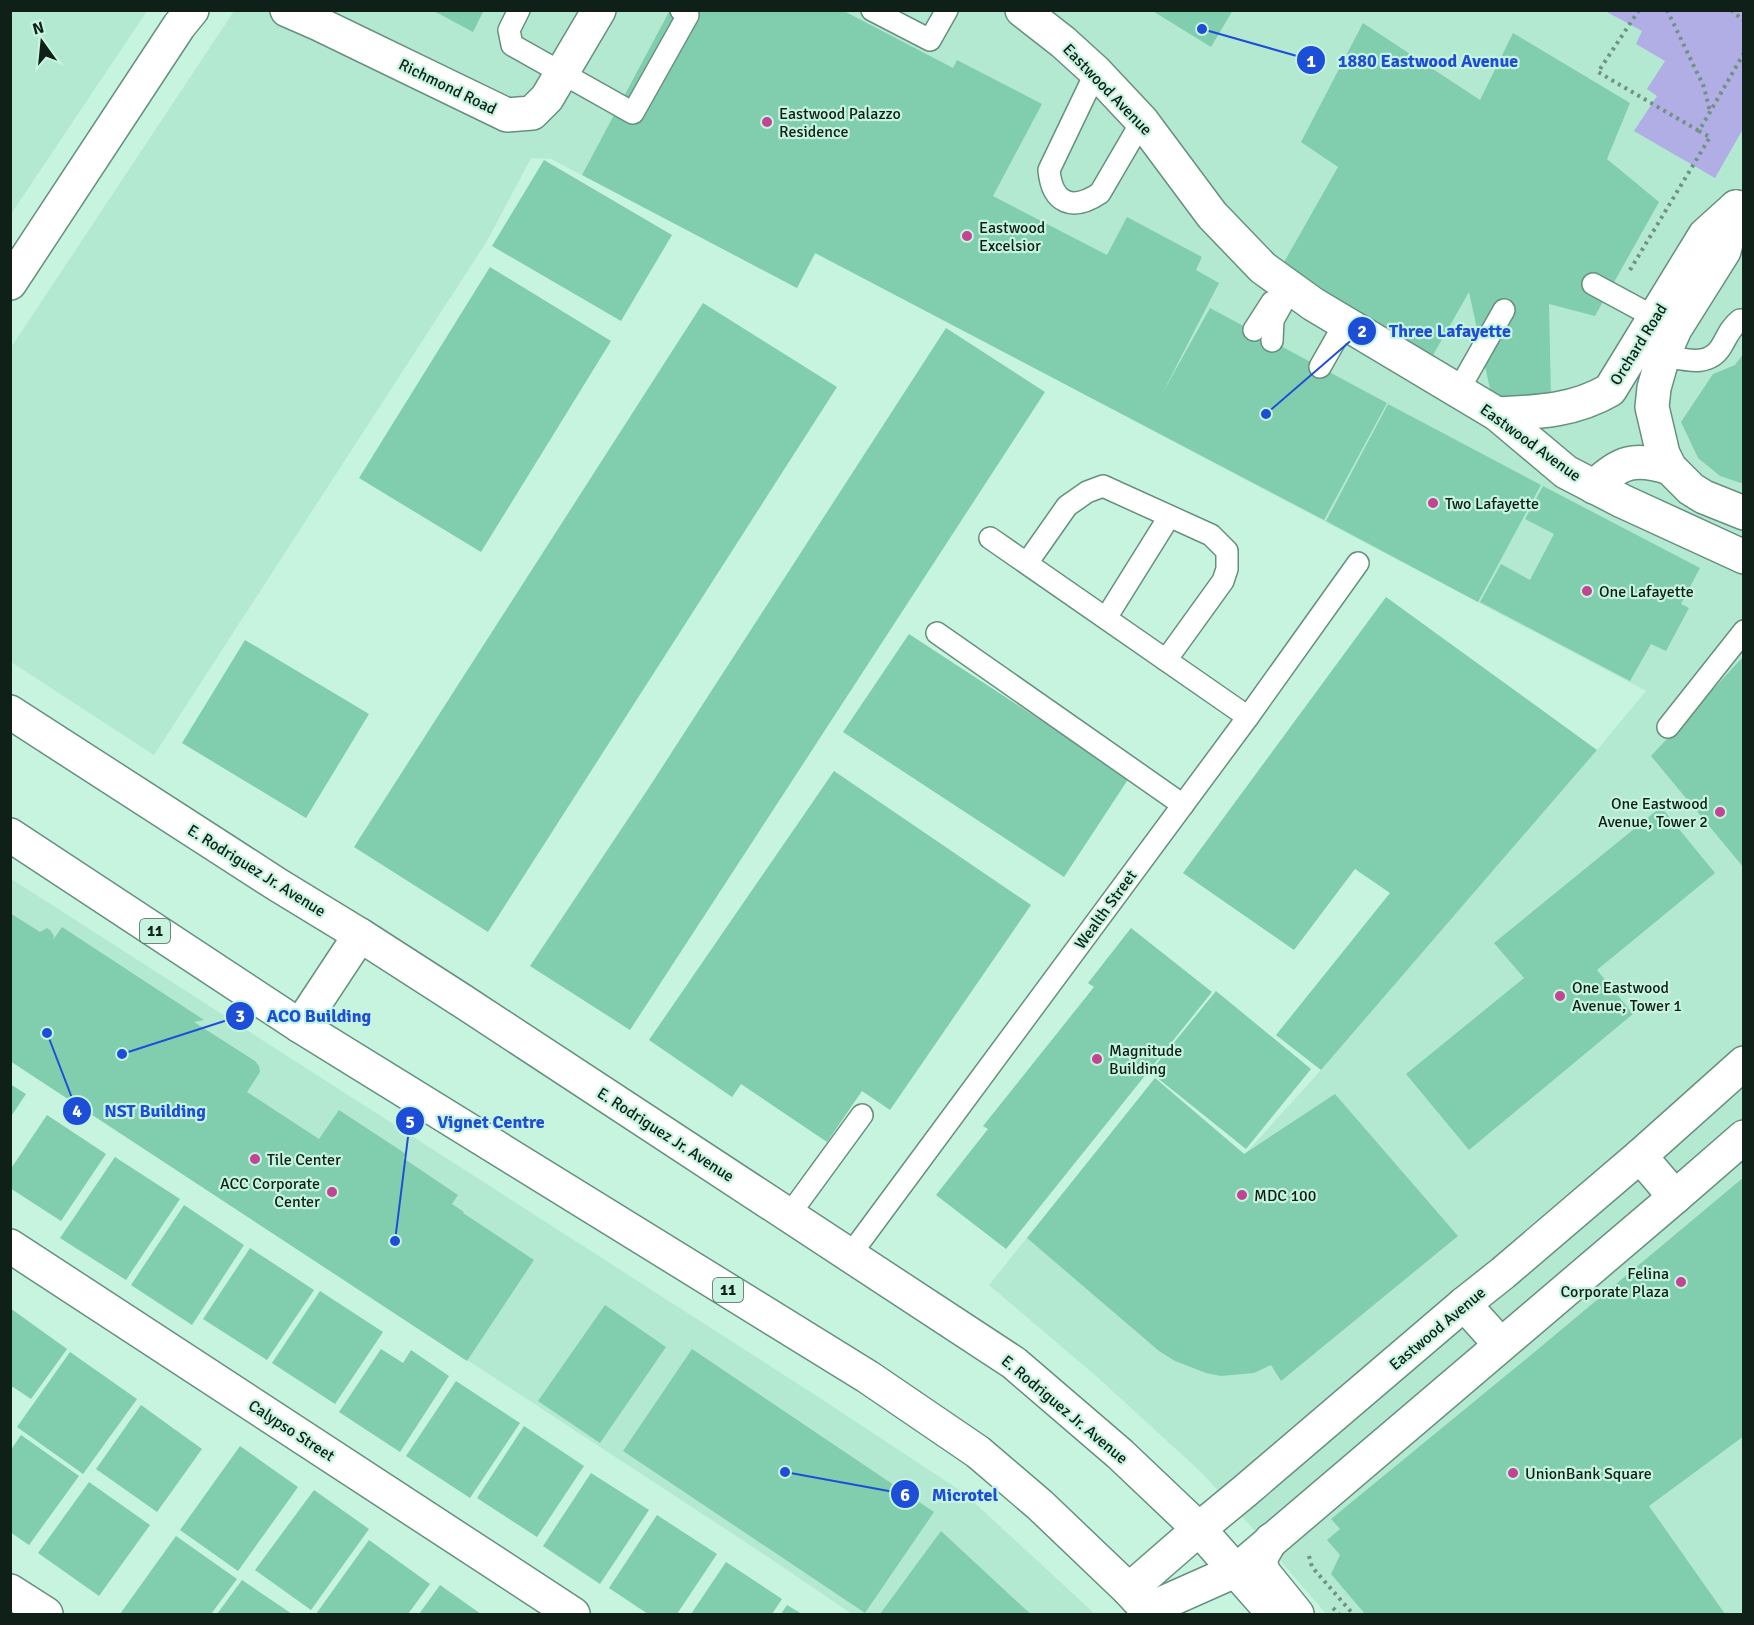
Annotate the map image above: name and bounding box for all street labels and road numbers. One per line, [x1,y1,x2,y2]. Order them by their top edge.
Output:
street label: Eastwood Avenue [1058,40,1156,140]
street label: Richmond Road [395,55,500,119]
street label: Orchard Road [1606,300,1672,389]
street label: Eastwood Avenue [1476,400,1585,486]
street label: E. Rodriguez Jr. Avenue [184,820,329,921]
street label: Wealth Street [1070,866,1141,953]
road number: 11 [140,919,170,943]
street label: E. Rodriguez Jr. Avenue [593,1083,738,1187]
road number: 11 [713,1278,743,1302]
street label: Eastwood Avenue [1385,1283,1490,1375]
street label: E. Rodriguez Jr. Avenue [997,1351,1132,1469]
street label: Calypso Street [245,1396,339,1466]

